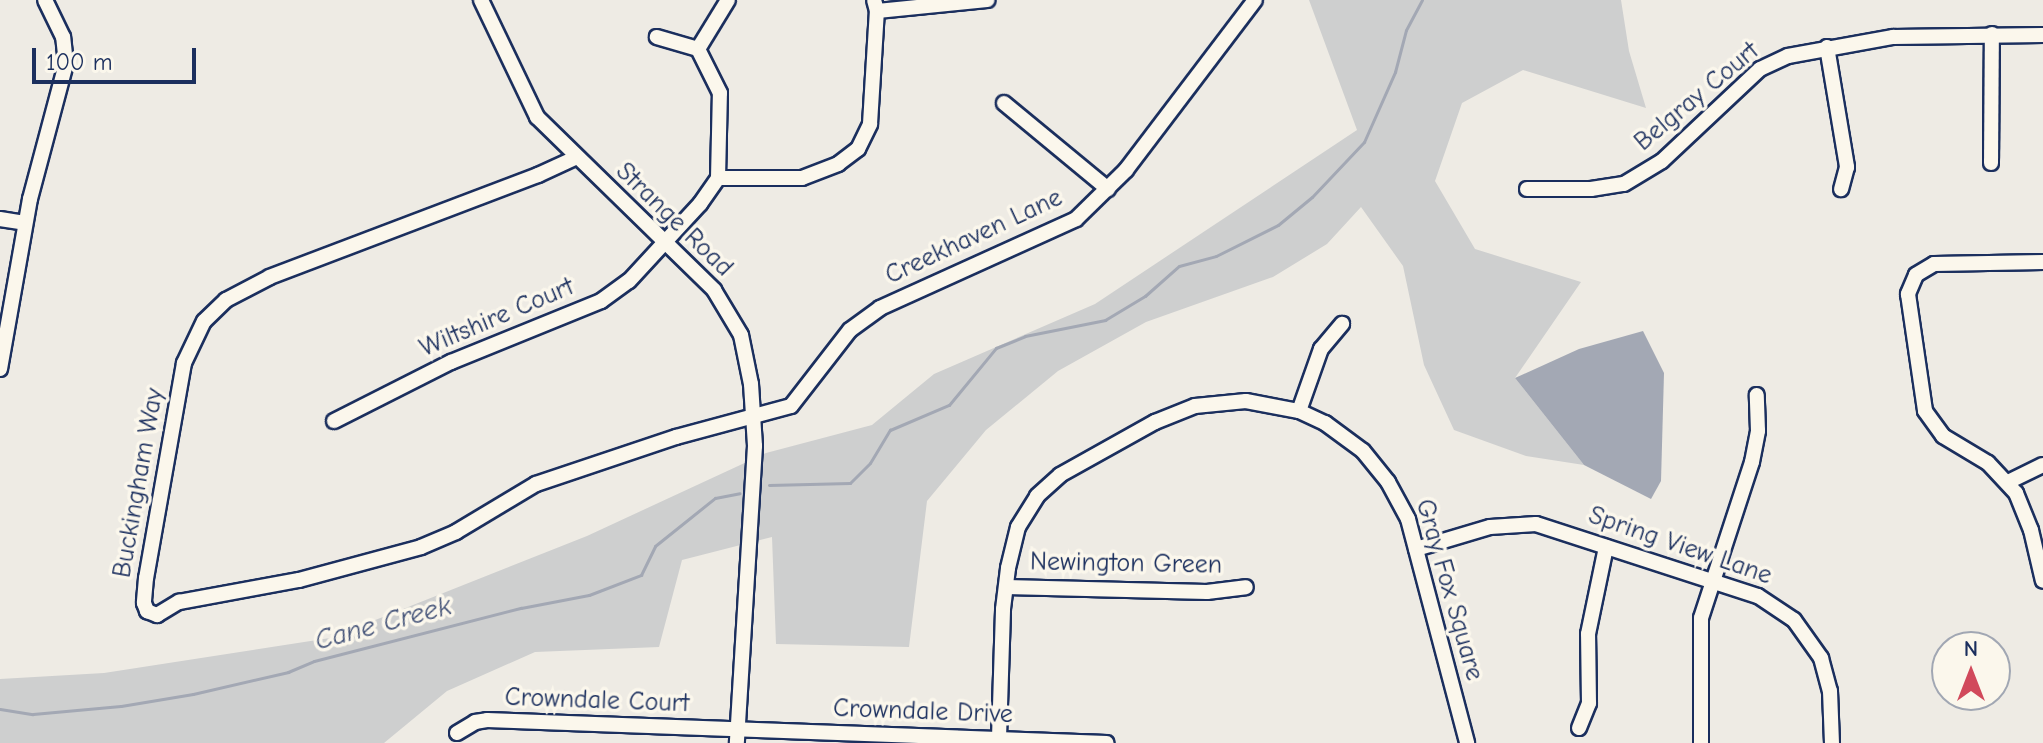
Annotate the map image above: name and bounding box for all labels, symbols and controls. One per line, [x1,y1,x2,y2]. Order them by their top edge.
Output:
scale bar [36,32,200,82]
street label: Belgray Court [1628,36,1766,158]
text: 100 m [46,48,113,76]
street label: Strange Road [609,156,739,284]
street label: Creekhaven Lane [881,182,1067,292]
street label: Wiltshire Court [415,271,579,365]
street label: Buckingham Way [107,386,171,580]
street label: Gray Fox Square [1408,496,1490,684]
street label: Spring View Lane [1584,500,1776,592]
street label: Newington Green [1030,547,1222,581]
water label: Cane Creek [311,589,455,657]
north arrow [1931,631,2011,711]
text: N [1964,636,1978,662]
street label: Crowndale Court [504,682,690,720]
street label: Crowndale Drive [833,693,1013,731]

